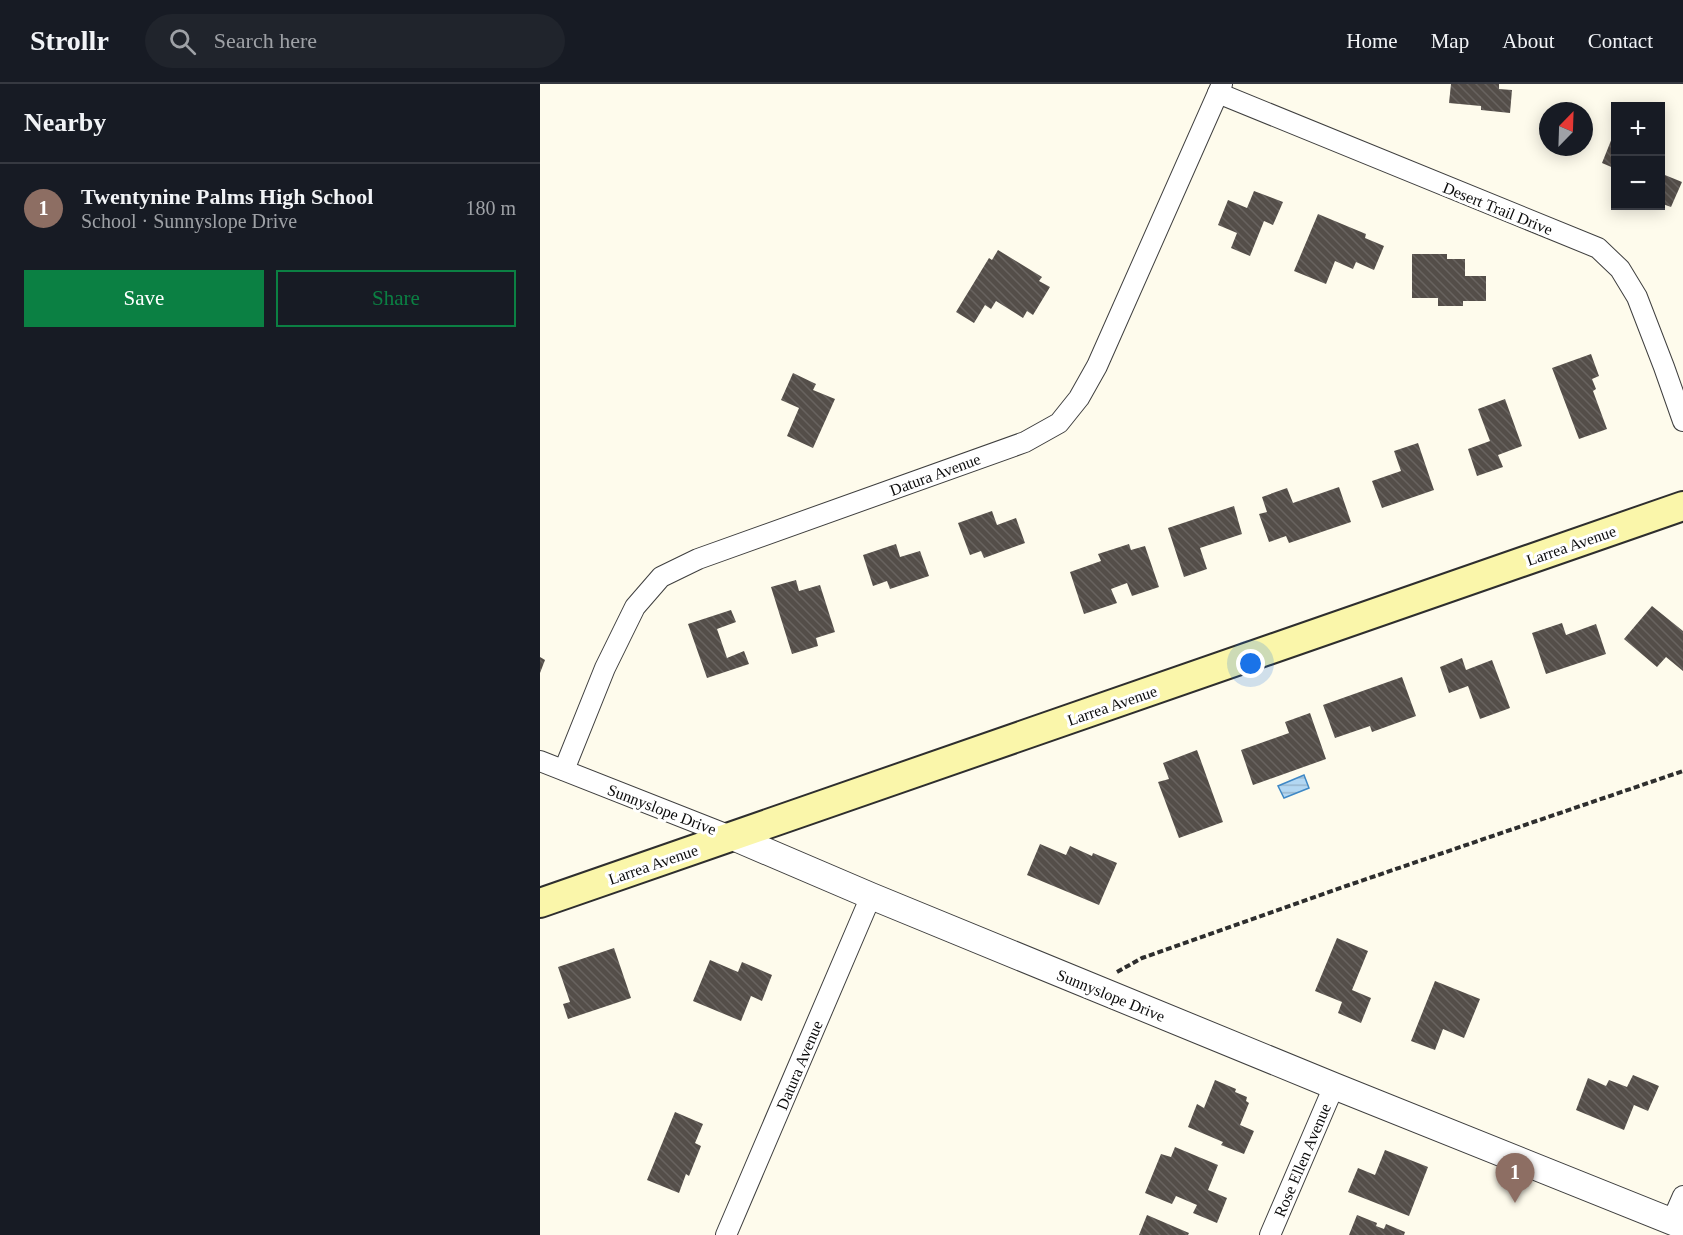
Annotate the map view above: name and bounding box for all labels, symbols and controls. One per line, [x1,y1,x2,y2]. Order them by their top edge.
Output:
search box [145,14,565,68]
text: Strollr [30,25,109,56]
icon: search [166,25,199,58]
text: Search here [214,28,317,53]
text: Home [1346,29,1398,53]
text: Map [1431,29,1469,53]
text: About [1502,29,1555,53]
text: Contact [1588,29,1653,53]
north arrow [1539,102,1593,156]
map controls [1611,102,1665,210]
button: + [1611,102,1665,156]
text: Nearby [24,108,106,137]
button: − [1611,156,1665,210]
street label: Desert Trail Drive [1441,179,1555,238]
text: Twentynine Palms High School [81,184,373,209]
text: 1 [39,197,49,219]
text: 180 m [465,197,516,219]
text: School · Sunnyslope Drive [81,210,297,232]
button: Save [24,270,264,327]
button: Share [276,270,516,327]
street label: Datura Avenue [888,450,983,499]
street label: Larrea Avenue [1524,522,1618,569]
your location [1236,649,1265,678]
street label: Larrea Avenue [1065,682,1159,729]
street label: Sunnyslope Drive [605,781,719,839]
street label: Larrea Avenue [606,841,700,888]
street label: Sunnyslope Drive [1054,966,1167,1026]
street label: Datura Avenue [773,1018,826,1112]
street label: Rose Ellen Avenue [1271,1101,1334,1219]
pin: 1 [1496,1154,1534,1203]

